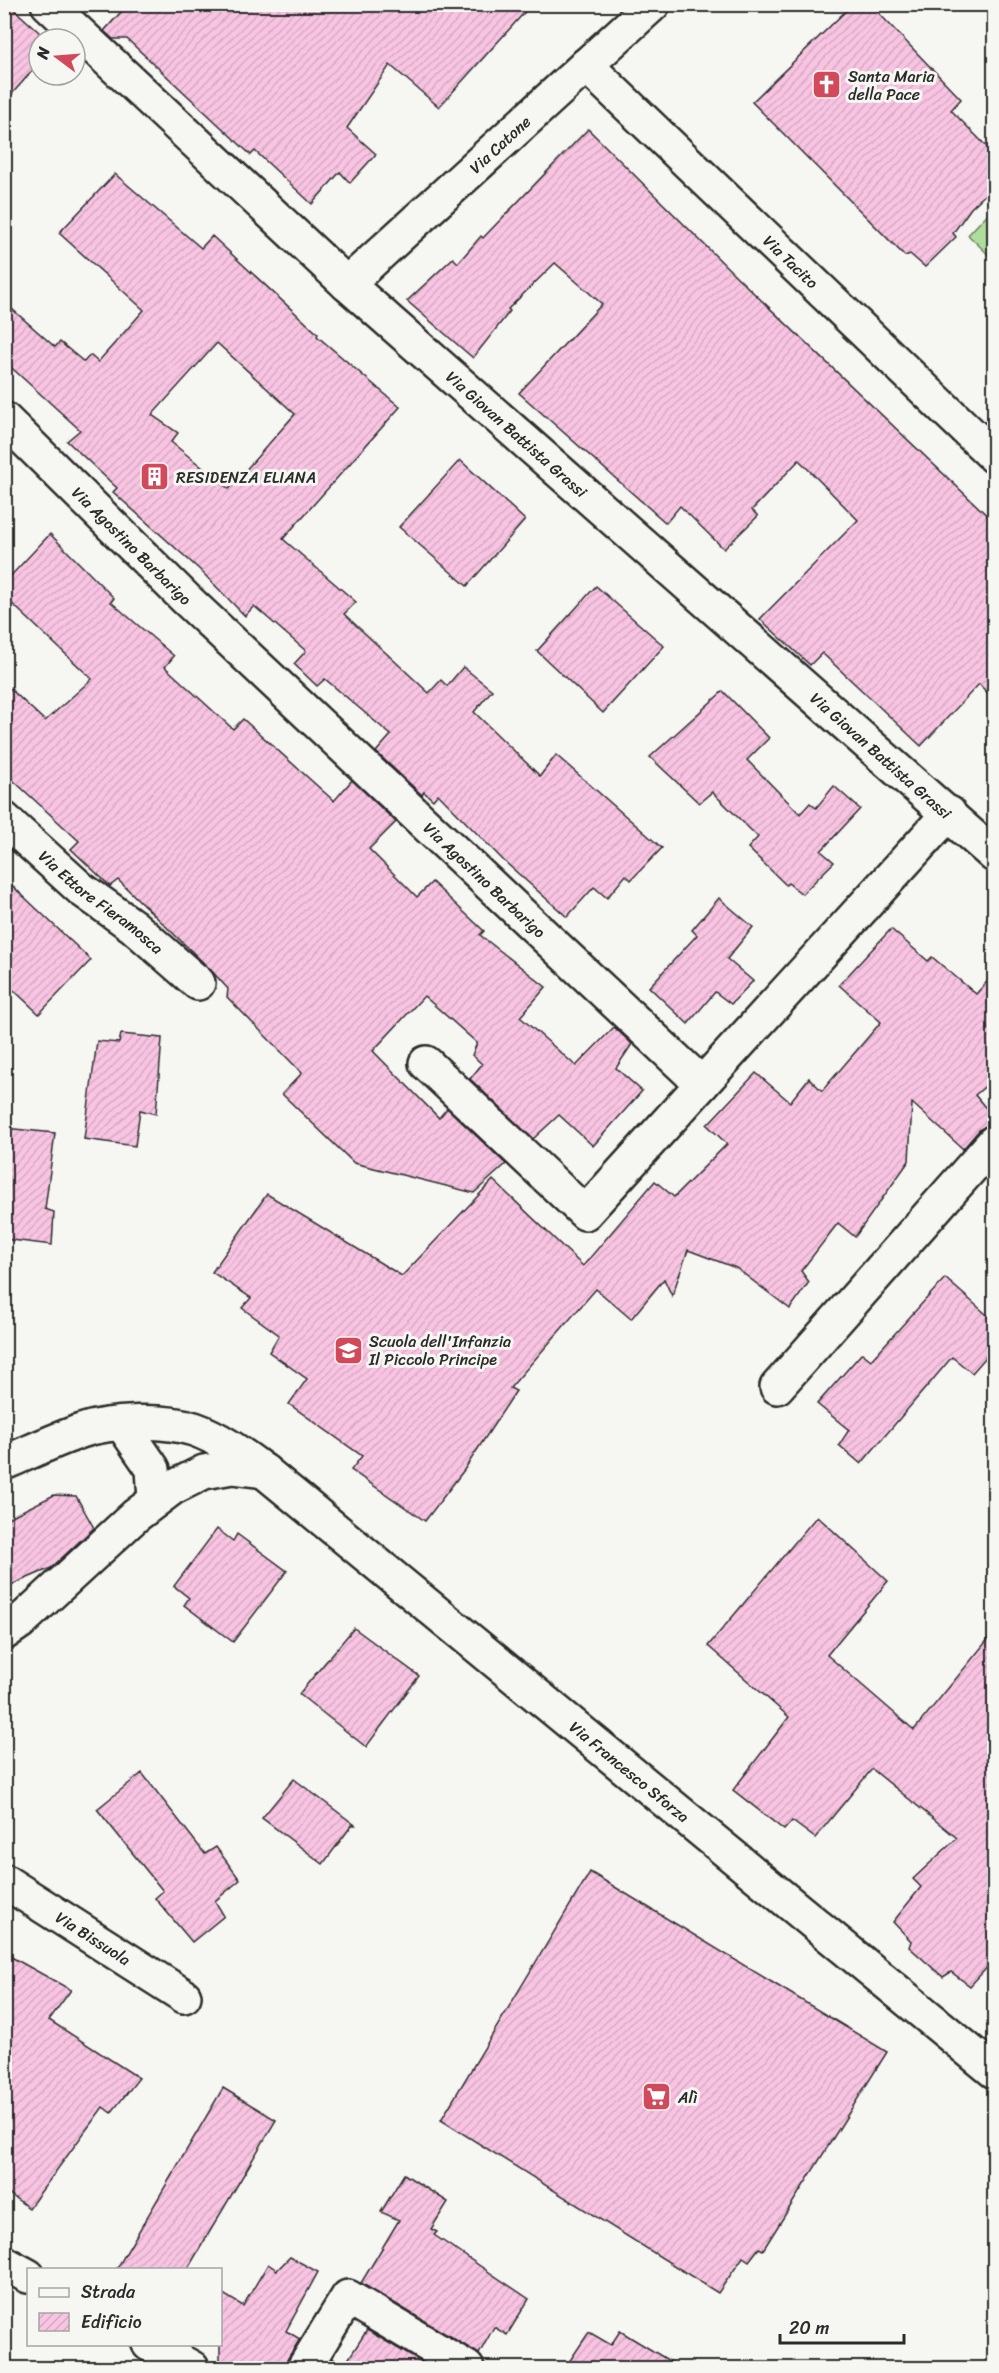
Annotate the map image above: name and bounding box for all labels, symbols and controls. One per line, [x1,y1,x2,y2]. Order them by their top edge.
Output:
north arrow [27,27,87,87]
text: N [27,43,59,63]
place label: Santa Maria della Pace [848,62,936,109]
church icon: Santa Maria della Pace [811,69,843,101]
street label: Via Catone [462,108,538,181]
street label: Via Tacito [756,228,826,296]
street label: Via Giovan Battista Grassi [439,363,594,505]
building icon: RESIDENZA ELIANA [139,461,171,493]
place label: RESIDENZA ELIANA [176,463,316,492]
street label: Via Agostino Barbarigo [64,479,199,613]
street label: Via Giovan Battista Grassi [803,685,959,827]
street label: Via Agostino Barbarigo [416,815,553,946]
street label: Via Ettore Fieramosca [31,843,170,962]
place label: Scuola dell'Infanzia Il Piccolo Principe [368,1327,511,1374]
school or university icon: Scuola dell'Infanzia Il Piccolo Principe [332,1334,364,1366]
street label: Via Francesco Sforza [562,1713,696,1830]
street label: Via Bissuola [49,1903,137,1974]
supermarket icon: Alì [641,2081,673,2113]
place label: Alì [677,2083,698,2112]
legend [27,2268,222,2346]
text: Strada [81,2276,136,2308]
text: Edificio [81,2306,142,2338]
scale bar [780,2307,904,2345]
text: 20 m [789,2312,829,2344]

